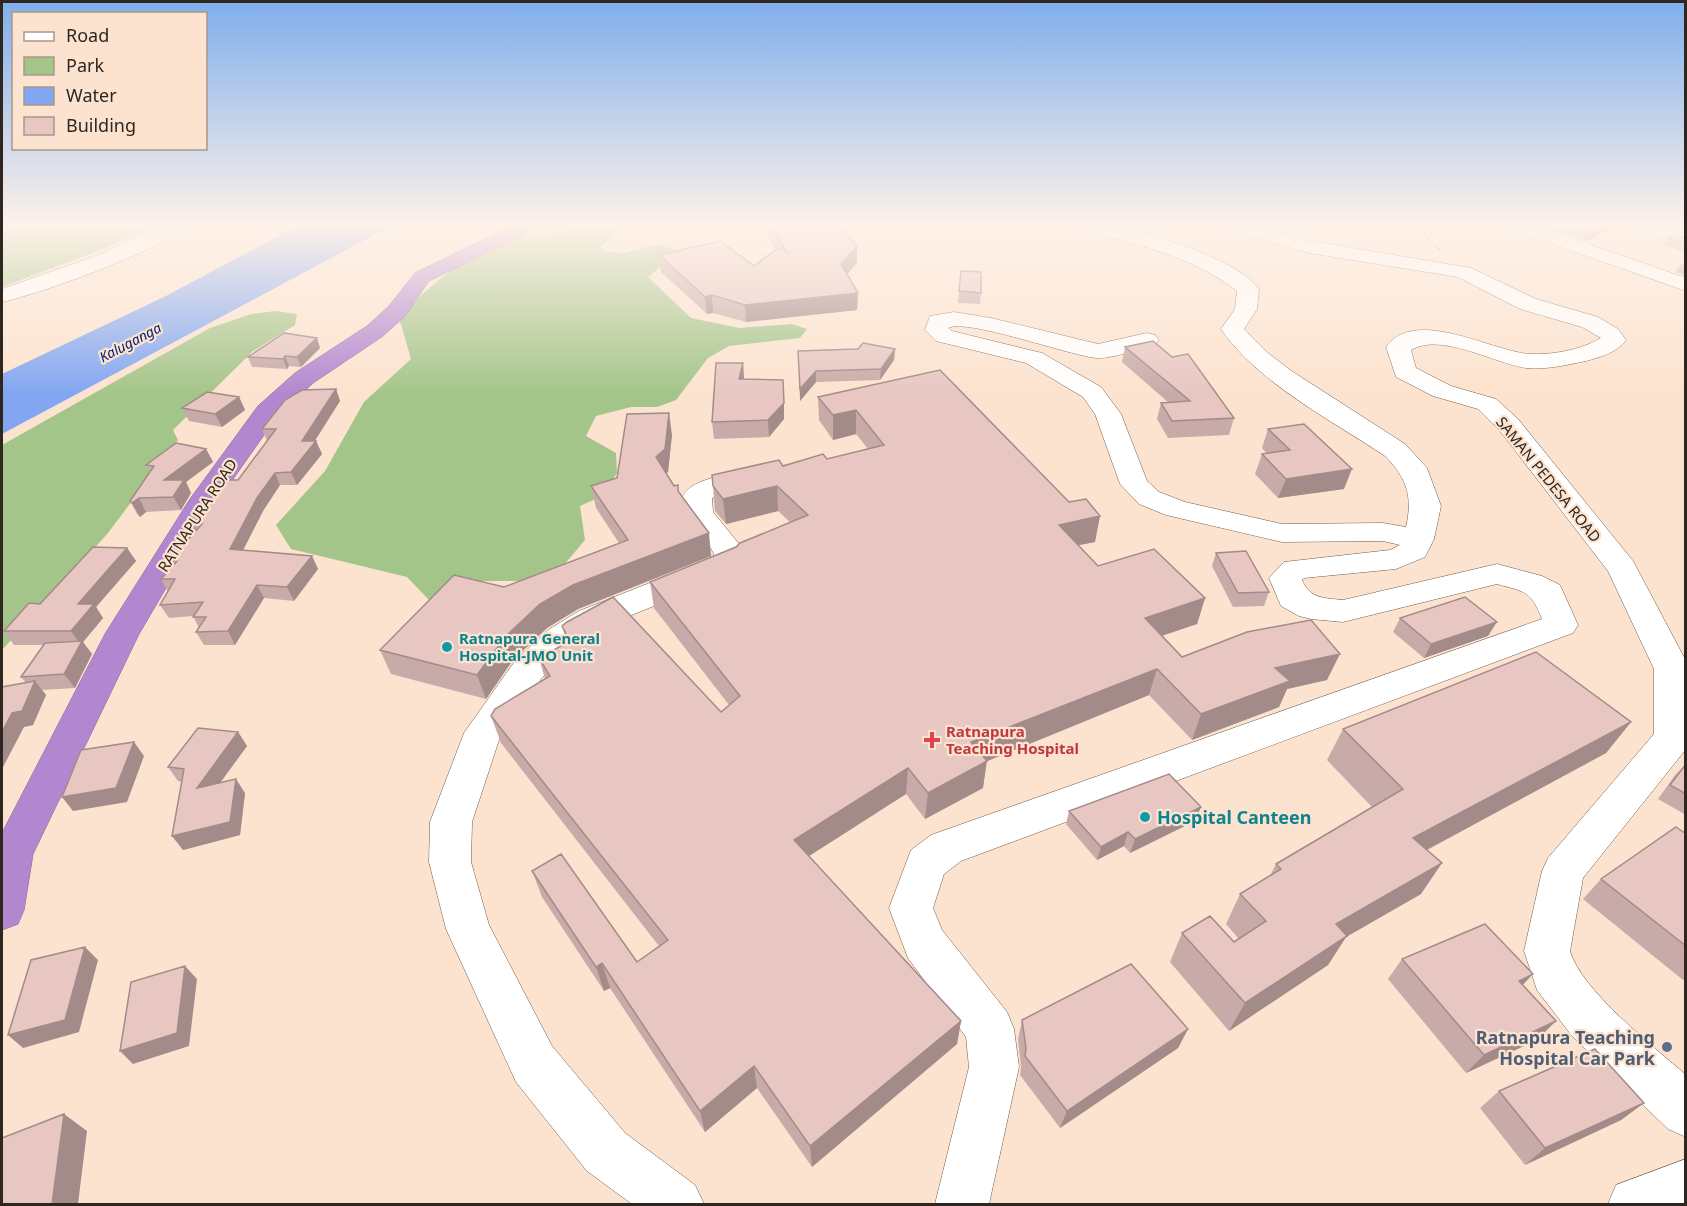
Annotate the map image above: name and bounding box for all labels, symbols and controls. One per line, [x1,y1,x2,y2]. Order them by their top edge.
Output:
legend [12,12,207,150]
text: Road [66,23,109,47]
text: Park [66,53,104,77]
text: Water [66,83,117,107]
text: Building [66,113,136,137]
water label: Kaluganga [96,318,164,366]
street label: SAMAN PEDESA ROAD [1492,412,1606,546]
street label: RATNAPURA ROAD [153,454,241,576]
place label: Ratnapura General Hospital-JMO Unit [459,628,600,665]
marker: Ratnapura General Hospital-JMO Unit [440,640,454,654]
place label: Ratnapura Teaching Hospital [946,721,1079,758]
marker: Ratnapura Teaching Hospital [923,731,941,749]
place label: Hospital Canteen [1157,805,1312,829]
marker: Hospital Canteen [1138,810,1152,824]
place label: Ratnapura Teaching Hospital Car Park [1476,1025,1656,1070]
marker: Ratnapura Teaching Hospital Car Park [1660,1040,1674,1054]

